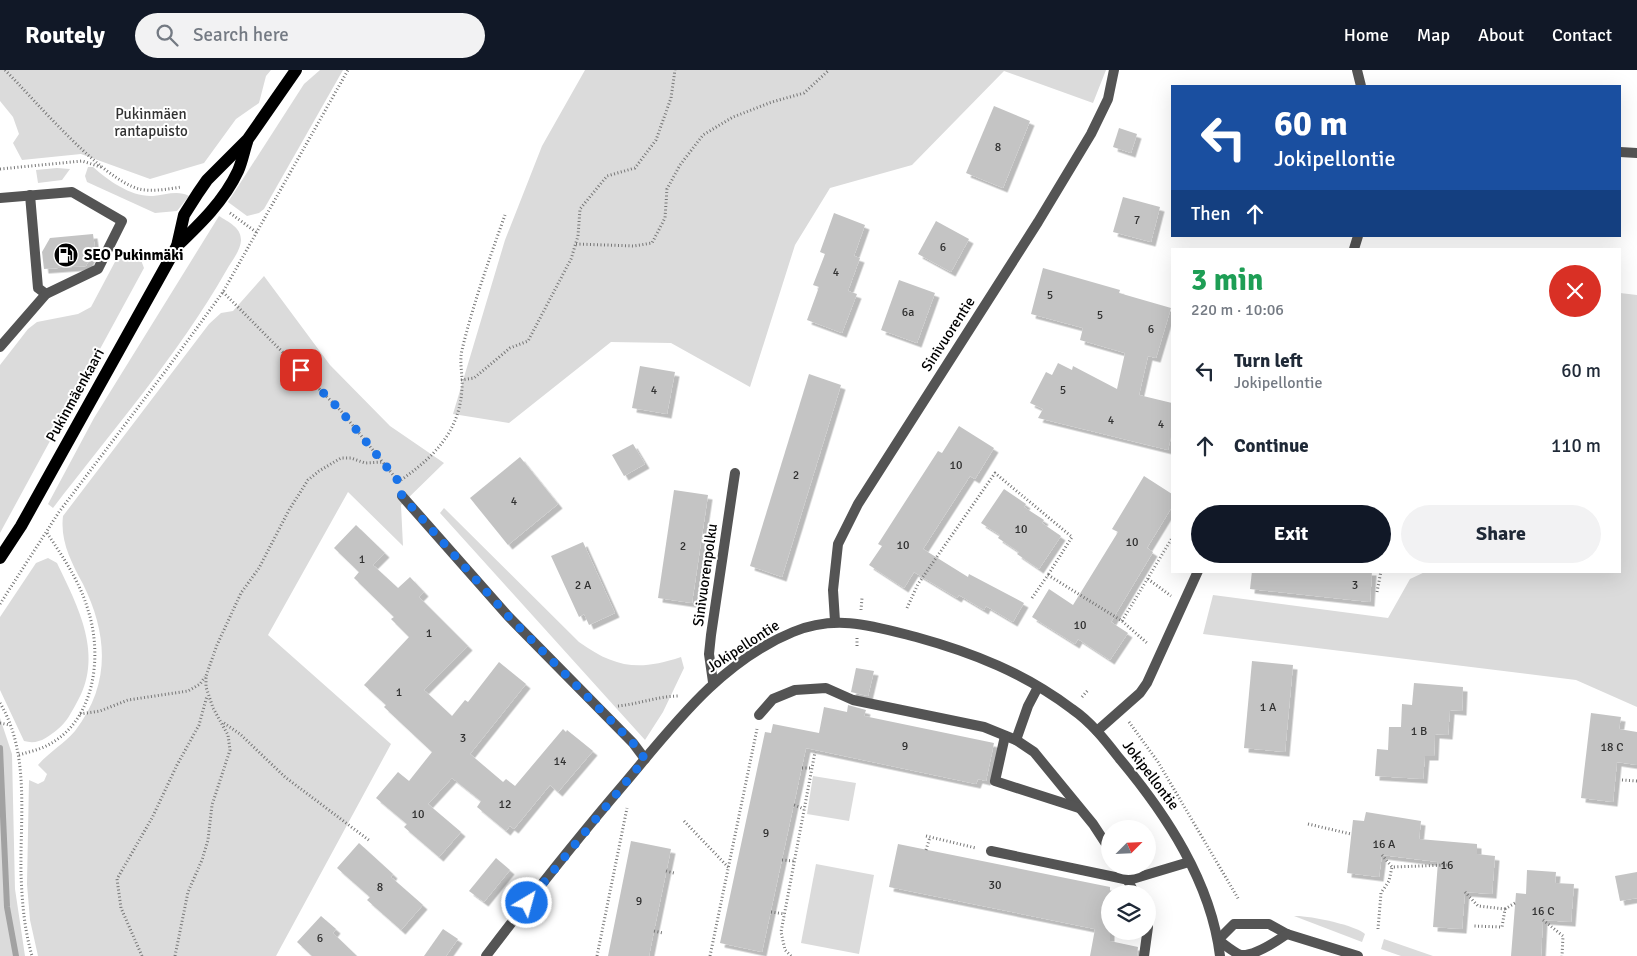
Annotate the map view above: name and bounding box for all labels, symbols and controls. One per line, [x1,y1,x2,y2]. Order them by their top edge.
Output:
search box [135,13,485,58]
text: Routely [25,20,105,50]
icon: search [153,21,181,49]
text: Search here [193,23,289,47]
text: Home [1344,24,1389,46]
text: Map [1417,24,1450,46]
text: About [1478,24,1524,46]
text: Contact [1552,24,1612,46]
text: 60 m [1274,102,1348,145]
park label: Pukinmäen rantapuisto [114,105,188,140]
icon: left [1191,105,1256,170]
house number: 8 [995,140,1001,155]
text: Jokipellontie [1274,145,1396,172]
icon: ahead [1241,200,1269,228]
text: Then [1191,202,1231,226]
house number: 7 [1134,213,1140,228]
house number: 6 [940,240,946,255]
fuel station icon: SEO Pukinmäki [53,242,79,268]
place label: SEO Pukinmäki [84,246,184,264]
text: 3 min [1191,262,1263,299]
house number: 4 [833,265,840,280]
button: close [1549,265,1601,317]
house number: 5 [1047,288,1053,303]
street label: Sinivuorentie [917,293,979,375]
text: 220 m · 10:06 [1191,300,1284,320]
house number: 6a [902,305,914,320]
house number: 5 [1097,308,1103,323]
house number: 6 [1148,322,1154,337]
street label: Pukinmäenkaari [42,345,108,445]
pin [280,349,322,391]
text: Turn left [1234,349,1303,373]
icon: arrive [287,356,315,384]
icon: left [1191,357,1219,385]
text: 60 m [1561,359,1601,383]
text: Jokipellontie [1234,373,1322,393]
house number: 4 [651,383,658,398]
house number: 5 [1060,383,1066,398]
house number: 4 [1108,413,1115,428]
house number: 4 [1158,417,1165,432]
icon: ahead [1191,432,1219,460]
text: Continue [1234,434,1309,458]
text: 110 m [1551,434,1601,458]
house number: 10 [950,458,962,473]
house number: 2 [793,468,799,483]
house number: 4 [511,494,518,509]
button: Exit [1191,505,1391,563]
button: Share [1401,505,1601,563]
street label: Sinivuorenpolku [689,522,721,628]
house number: 10 [1015,522,1027,537]
house number: 10 [1126,535,1138,550]
house number: 10 [897,538,909,553]
house number: 2 [680,539,686,554]
house number: 1 [359,552,365,567]
house number: 2 A [575,578,592,593]
house number: 3 [1352,578,1358,593]
street label: Jokipellontie [703,616,783,676]
house number: 10 [1074,618,1086,633]
house number: 1 [426,626,432,641]
house number: 1 [396,685,402,700]
house number: 1 A [1260,700,1277,715]
house number: 1 B [1411,724,1427,739]
house number: 3 [460,731,466,746]
street label: Jokipellontie [1119,736,1183,814]
house number: 9 [902,739,908,754]
house number: 18 C [1601,740,1623,755]
house number: 14 [554,754,567,769]
house number: 12 [499,797,511,812]
house number: 10 [412,807,424,822]
north arrow [1101,820,1156,875]
map controls [1101,820,1156,940]
house number: 9 [763,826,769,841]
house number: 16 A [1373,837,1396,852]
house number: 16 [1441,858,1453,873]
position arrow [500,876,552,928]
house number: 30 [989,878,1001,893]
house number: 8 [377,880,383,895]
button: layers [1101,885,1156,940]
house number: 9 [636,894,642,909]
house number: 16 C [1532,904,1554,919]
house number: 6 [317,931,323,946]

